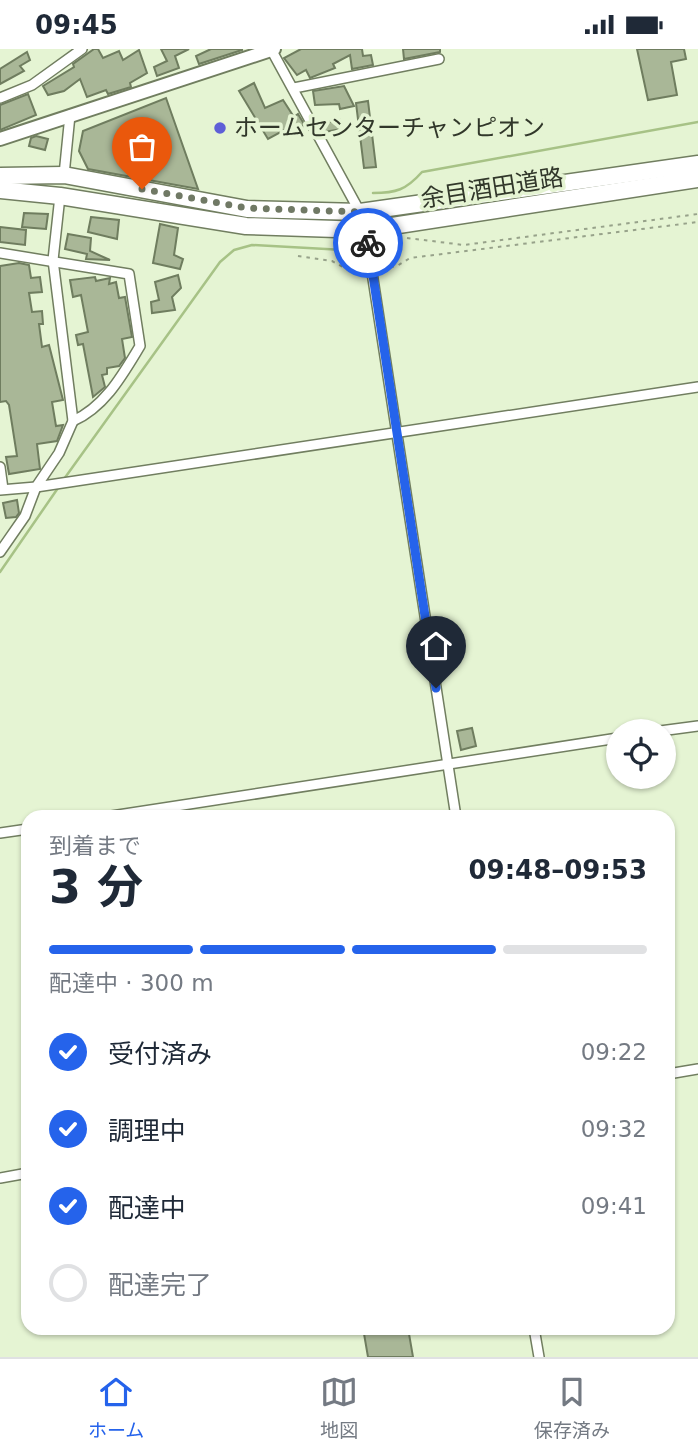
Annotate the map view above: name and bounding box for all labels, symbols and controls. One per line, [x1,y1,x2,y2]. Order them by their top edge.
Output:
text: 09:45 [35,10,118,40]
place label: ホームセンターチャンピオン [234,114,545,142]
pin [112,117,172,189]
marker: ホームセンターチャンピオン [212,120,228,136]
icon: bag [123,128,161,166]
street label: 余目酒田道路 [419,163,565,213]
courier [333,208,403,278]
icon: bike [349,224,387,262]
pin [406,616,466,688]
icon: home [417,627,455,665]
map controls [606,719,676,789]
button: locate [606,719,676,789]
text: 到着まで [49,833,141,859]
text: 09:48–09:53 [468,855,647,885]
text: 3 分 [49,860,143,914]
text: 配達中 · 300 m [49,970,214,996]
icon: check [49,1033,87,1071]
text: 受付済み [108,1039,212,1069]
text: 09:22 [581,1039,647,1065]
icon: check [49,1110,87,1148]
text: 調理中 [108,1116,186,1146]
text: 09:32 [581,1116,647,1142]
icon: check [49,1187,87,1225]
text: 配達中 [108,1193,186,1223]
text: 09:41 [581,1193,647,1219]
text: 配達完了 [108,1270,212,1300]
tab: ホーム [88,1373,144,1442]
tab: 地図 [320,1373,358,1442]
tab: 保存済み [534,1373,610,1442]

